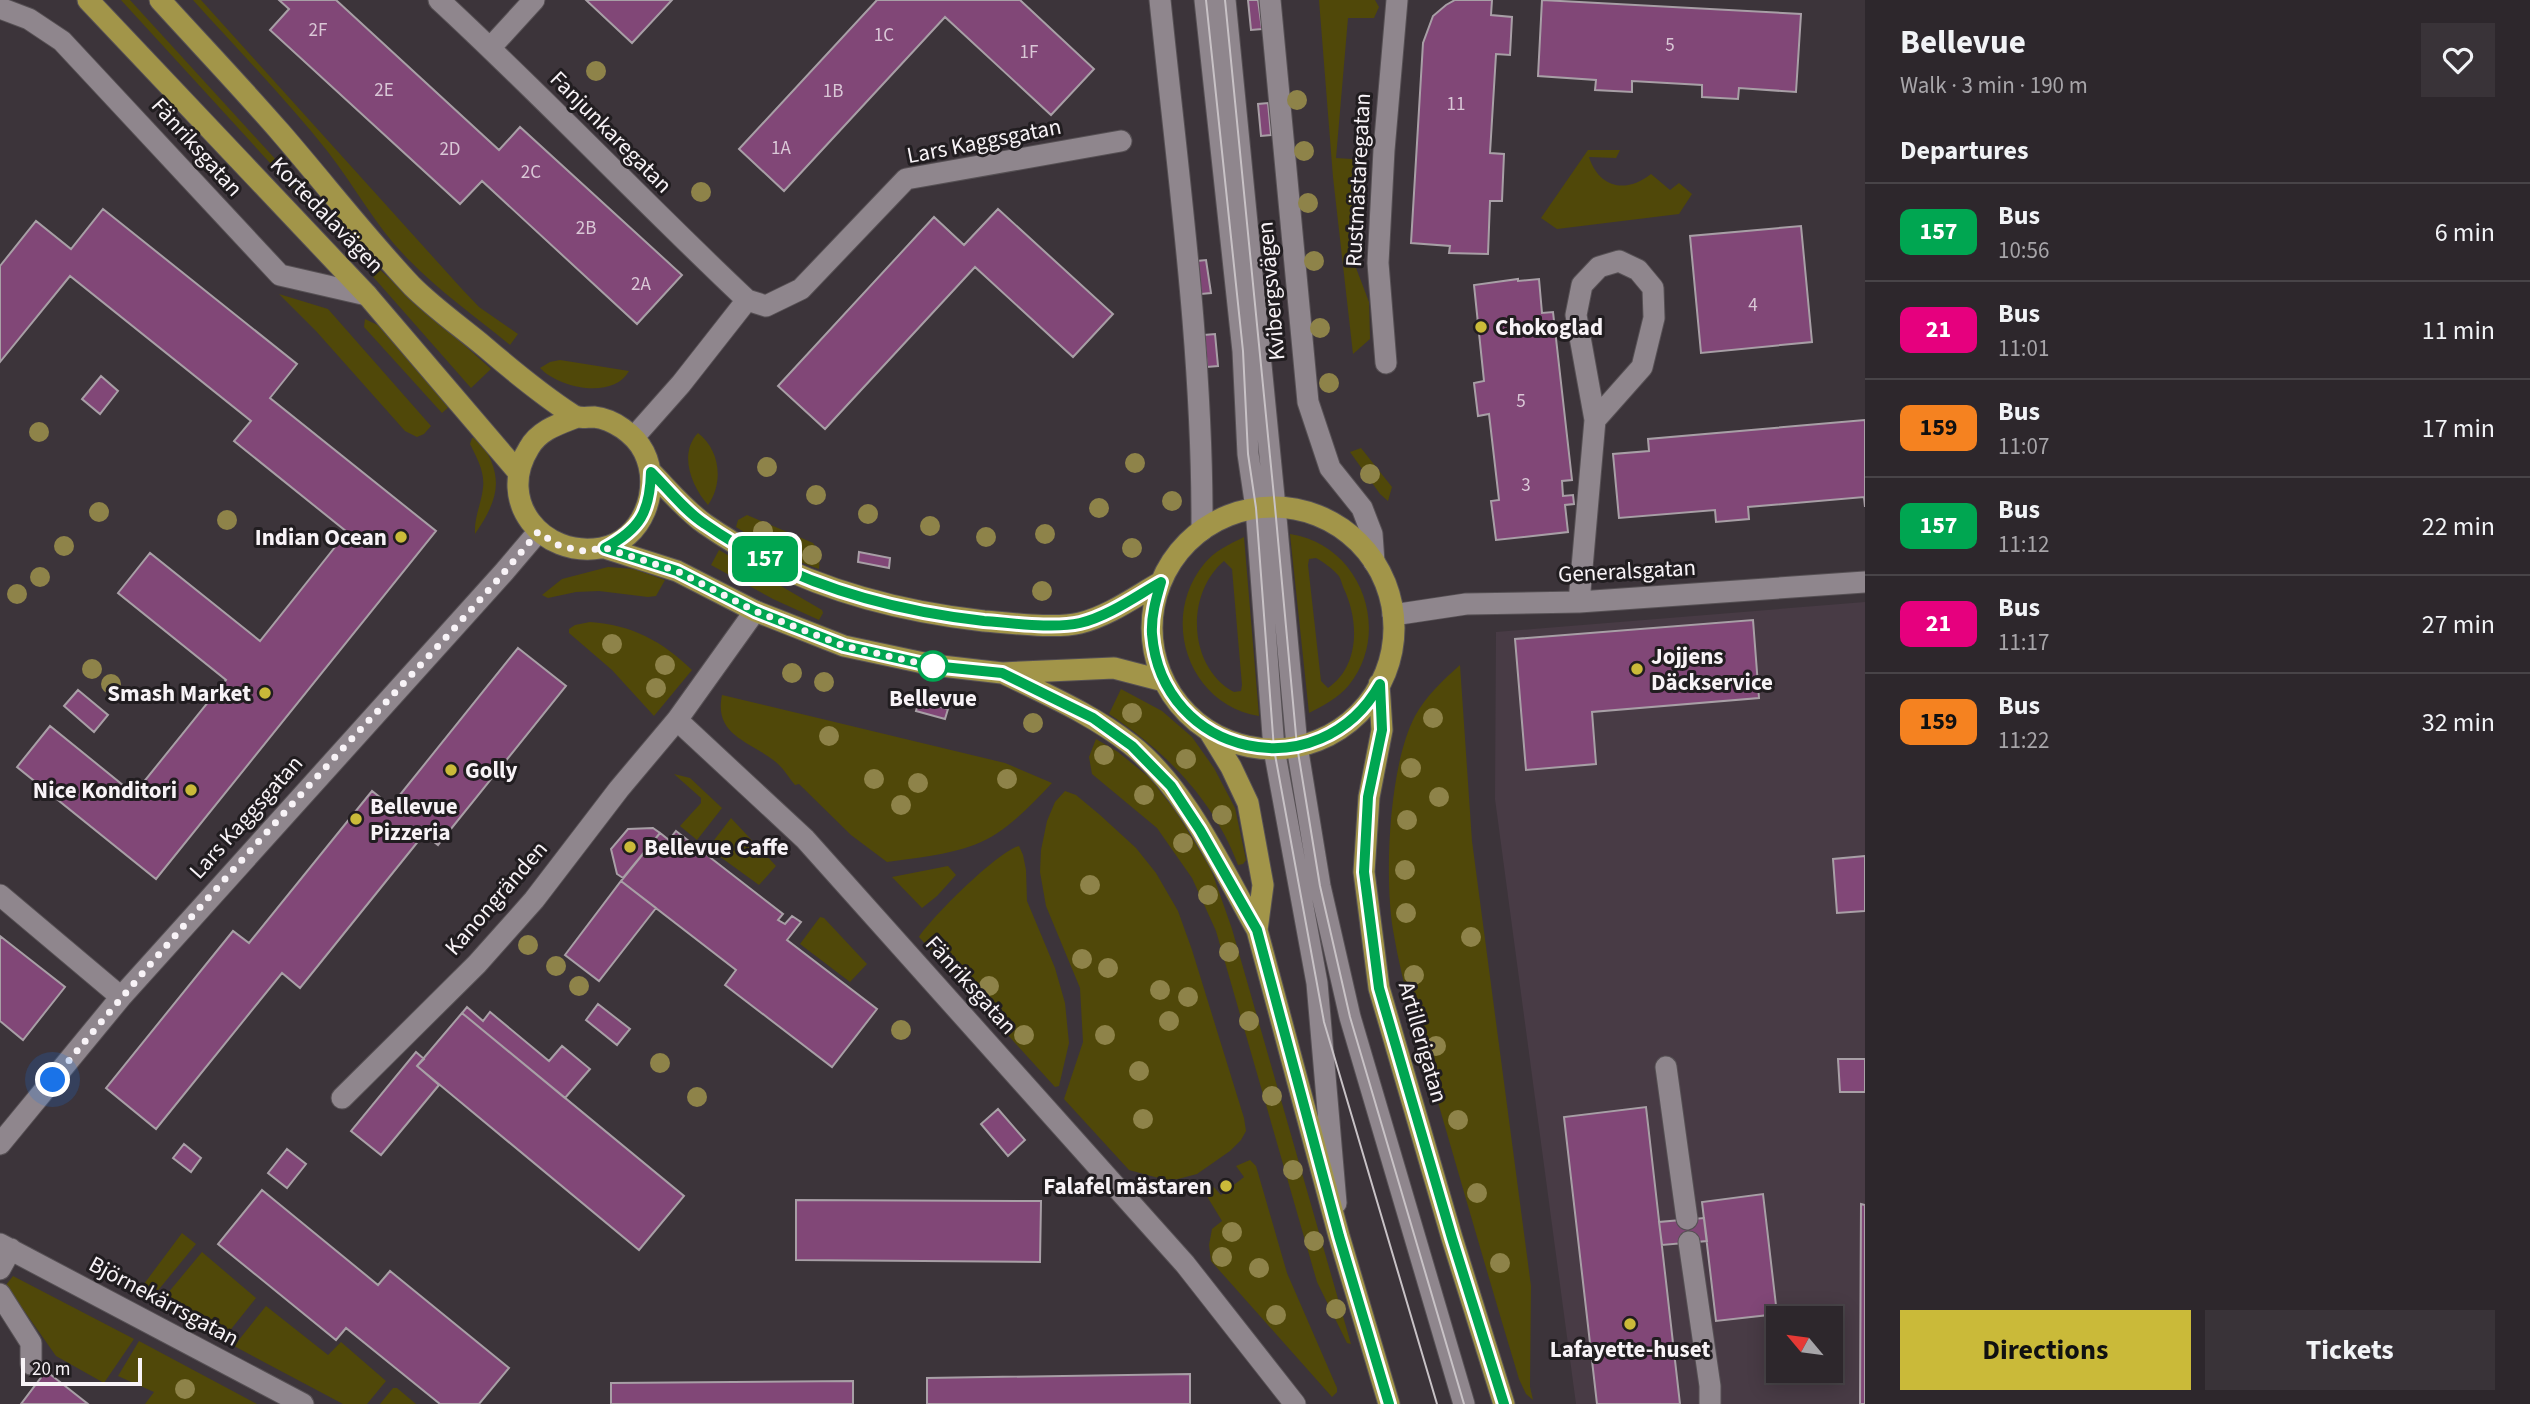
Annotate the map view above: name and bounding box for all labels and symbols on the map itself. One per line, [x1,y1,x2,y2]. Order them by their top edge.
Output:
house number: 2F [309,17,327,44]
house number: 1C [874,22,894,49]
house number: 5 [1665,32,1675,59]
house number: 1F [1020,39,1038,66]
street label: Fanjunkaregatan [542,63,680,201]
house number: 2E [374,77,394,104]
house number: 1B [823,78,843,105]
street label: Fänriksgatan [143,90,251,204]
house number: 11 [1447,91,1465,118]
street label: Rustmästaregatan [1337,92,1379,268]
street label: Lars Kaggsgatan [904,110,1064,172]
house number: 1A [771,135,792,162]
house number: 2D [439,136,461,163]
street label: Kortedalavägen [263,149,391,281]
house number: 2C [521,159,541,186]
house number: 2B [576,215,596,242]
street label: Kvibergsvägen [1248,220,1294,362]
house number: 2A [631,271,652,298]
house number: 4 [1748,292,1758,319]
place label: Chokoglad [1495,311,1603,344]
marker: Chokoglad [1473,319,1489,335]
house number: 5 [1516,388,1526,415]
house number: 3 [1521,472,1531,499]
place label: Indian Ocean [255,521,387,554]
marker: Indian Ocean [393,529,409,545]
line badge: 157 [725,536,805,582]
street label: Generalsgatan [1557,551,1697,591]
place label: Jojjens Däckservice [1651,640,1773,699]
marker: Bellevue [918,651,948,681]
marker: Jojjens Däckservice [1629,661,1645,677]
place label: Smash Market [107,677,251,710]
place label: Bellevue [889,682,977,715]
marker: Smash Market [257,685,273,701]
street label: Lars Kaggsgatan [181,748,311,886]
place label: Golly [465,754,518,787]
marker: Golly [443,762,459,778]
place label: Nice Konditori [33,774,177,807]
marker: Nice Konditori [183,782,199,798]
place label: Bellevue Pizzeria [370,790,458,849]
marker: Bellevue Pizzeria [348,811,364,827]
place label: Bellevue Caffe [644,831,789,864]
street label: Kanongränden [437,833,555,963]
marker: Bellevue Caffe [622,839,638,855]
street label: Fänriksgatan [917,928,1025,1042]
street label: Artillerigatan [1390,978,1456,1106]
your location [35,1062,70,1097]
place label: Falafel mästaren [1043,1170,1212,1203]
marker: Falafel mästaren [1218,1178,1234,1194]
street label: Björnekärrsgatan [83,1247,245,1355]
north arrow [1766,1306,1843,1382]
marker: Lafayette-huset [1622,1316,1638,1332]
place label: Lafayette-huset [1550,1333,1710,1366]
scale bar [21,1355,142,1387]

